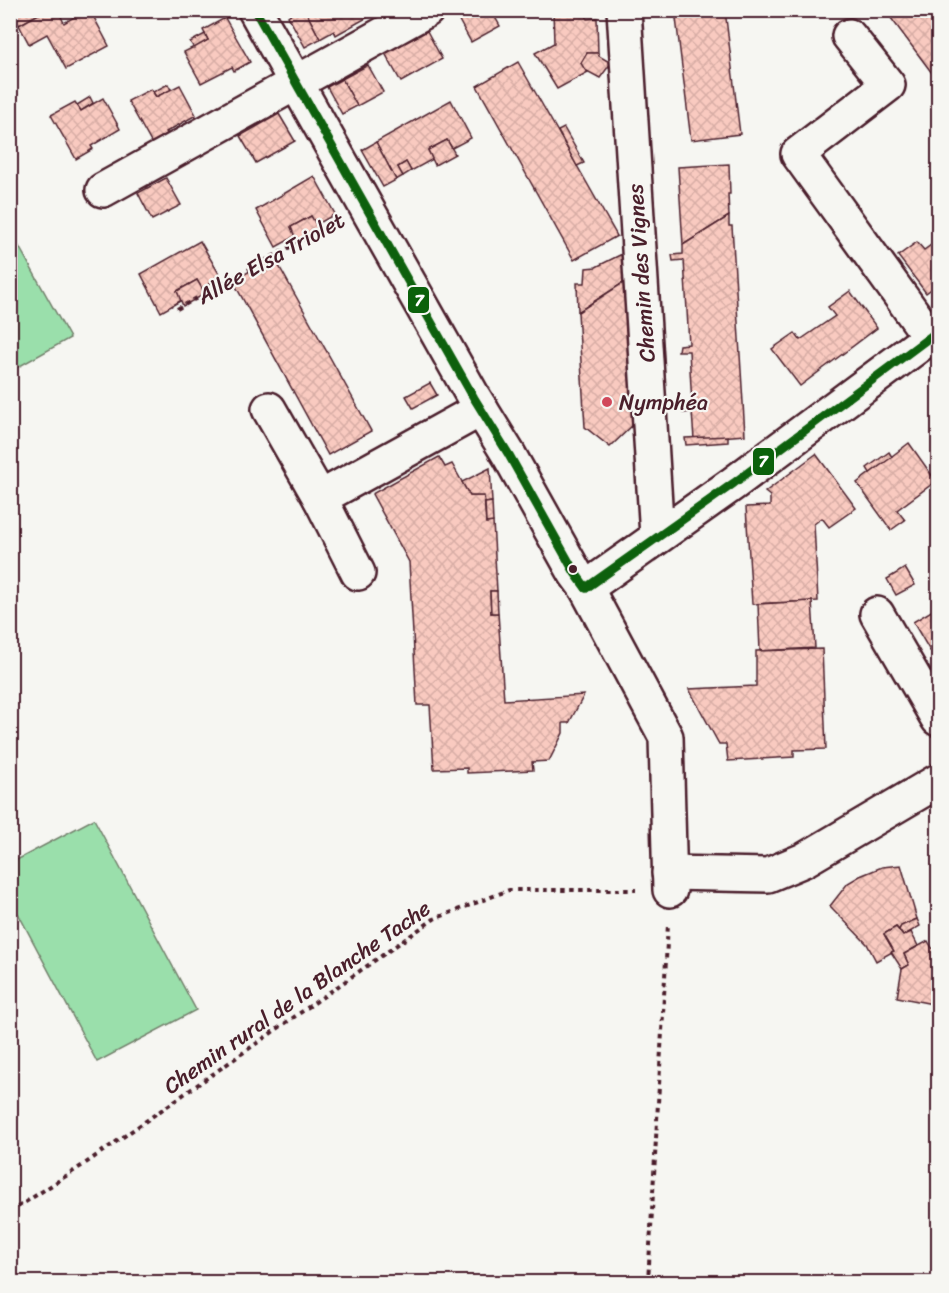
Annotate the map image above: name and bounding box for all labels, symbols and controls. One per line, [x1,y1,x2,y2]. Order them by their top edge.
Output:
street label: Chemin des Vignes [615,182,667,364]
street label: Allée Elsa Triolet [189,201,353,315]
line badge: 7 [407,286,430,314]
text: 7 [414,286,425,315]
place label: Nymphéa [619,383,708,422]
marker: Nymphéa [600,395,614,409]
line badge: 7 [752,447,775,476]
text: 7 [758,447,769,476]
unlabelled marker [567,563,579,575]
street label: Chemin rural de la Blanche Tache [155,889,439,1105]

